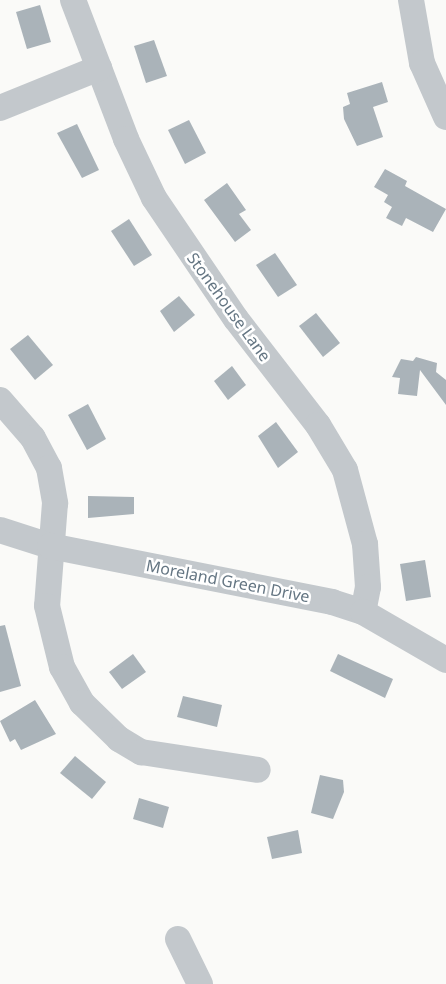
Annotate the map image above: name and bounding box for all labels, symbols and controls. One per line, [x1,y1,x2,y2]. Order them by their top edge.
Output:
street label: Stonehouse Lane [183,249,275,365]
street label: Moreland Green Drive [145,556,311,606]

